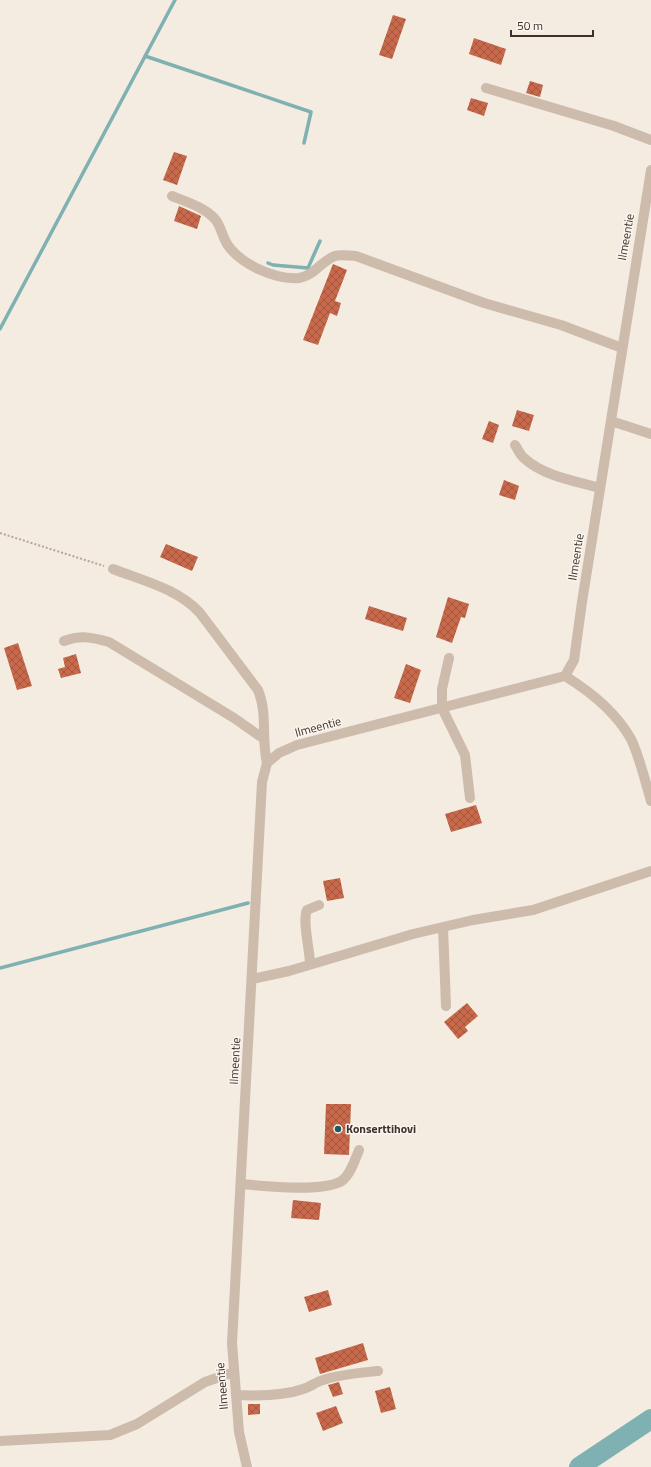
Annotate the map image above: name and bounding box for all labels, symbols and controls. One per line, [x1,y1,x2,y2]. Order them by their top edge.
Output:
scale bar [511,12,593,38]
text: 50 m [517,16,543,35]
street label: Ilmeentie [612,212,639,262]
street label: Ilmeentie [562,532,589,582]
street label: Ilmeentie [293,711,343,742]
street label: Ilmeentie [224,1037,245,1085]
place label: Konserttihovi [346,1119,416,1138]
marker: Konserttihovi [333,1124,343,1134]
street label: Ilmeentie [210,1362,233,1410]

